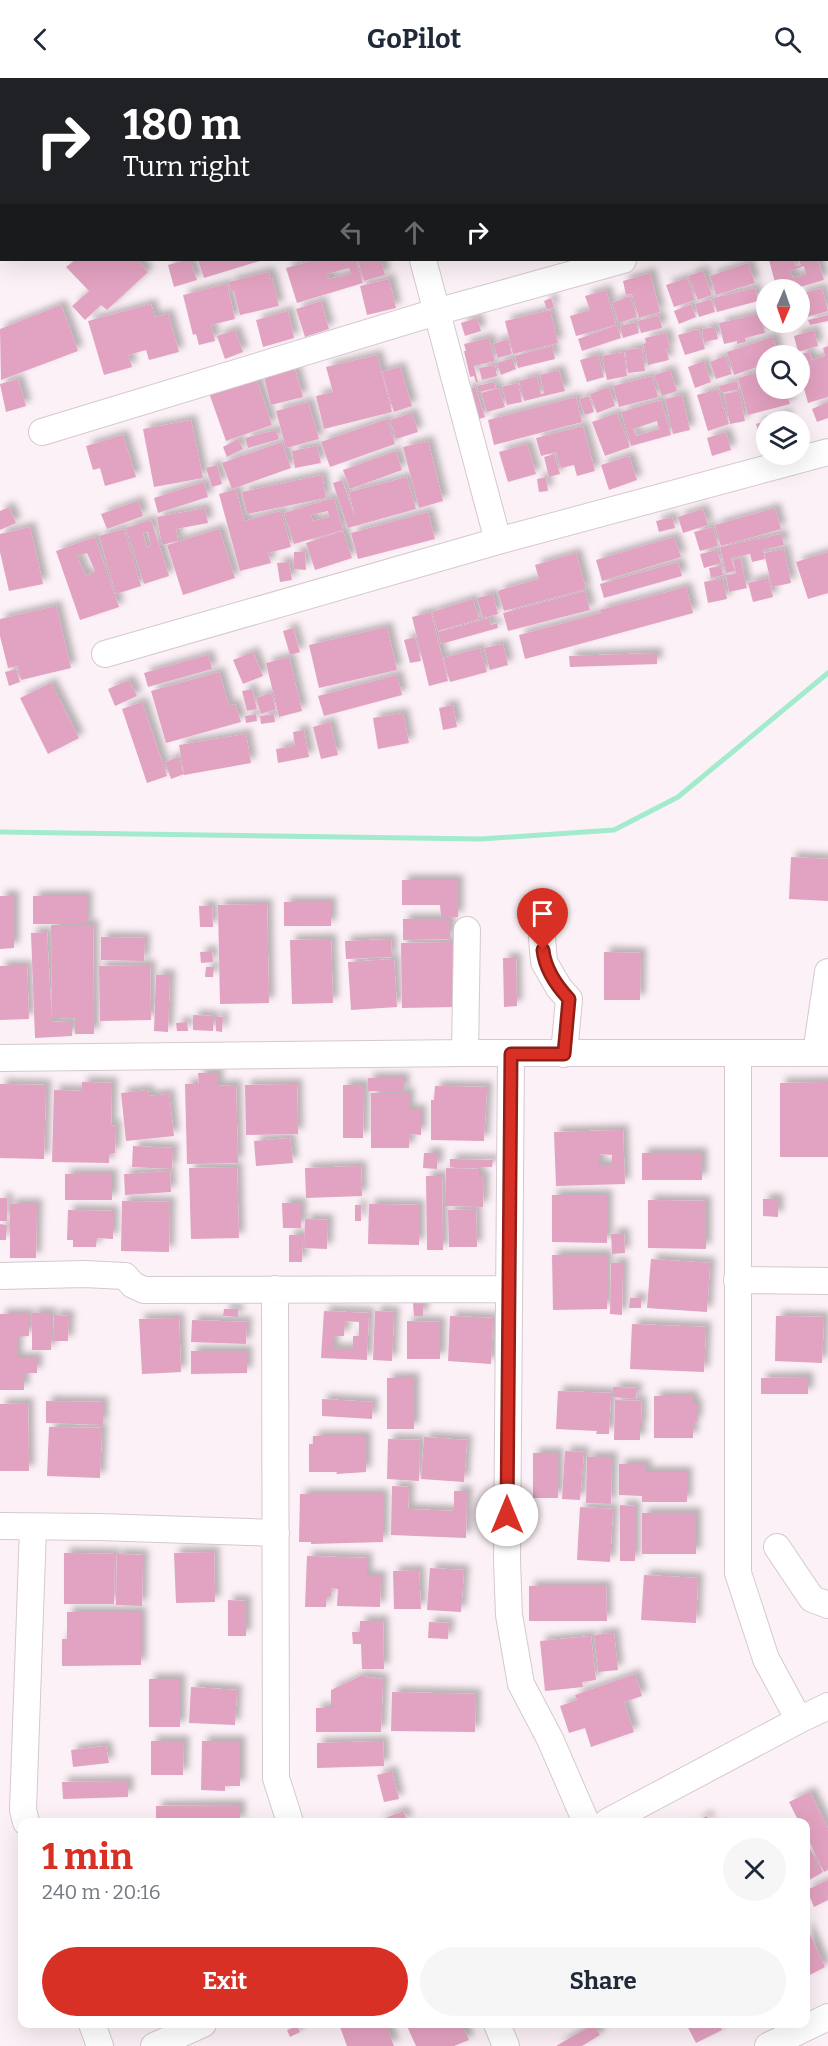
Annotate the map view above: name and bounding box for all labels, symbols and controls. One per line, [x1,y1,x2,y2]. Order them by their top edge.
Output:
icon: back [24,23,57,56]
text: GoPilot [367,23,461,55]
icon: search [771,23,804,56]
text: 180 m [123,100,241,150]
icon: right [24,102,102,180]
text: Turn right [123,151,250,183]
icon: left [335,216,368,249]
icon: ahead [398,216,431,249]
icon: right [461,216,494,249]
north arrow [756,279,810,333]
map controls [756,279,810,465]
button: search [756,345,810,399]
button: layers [756,411,810,465]
pin [517,888,568,950]
icon: arrive [526,897,559,930]
position arrow [475,1483,539,1547]
text: 1 min [42,1835,133,1879]
button: close [723,1838,786,1901]
text: 240 m · 20:16 [42,1880,160,1904]
button: Exit [42,1947,408,2016]
button: Share [420,1947,786,2016]

